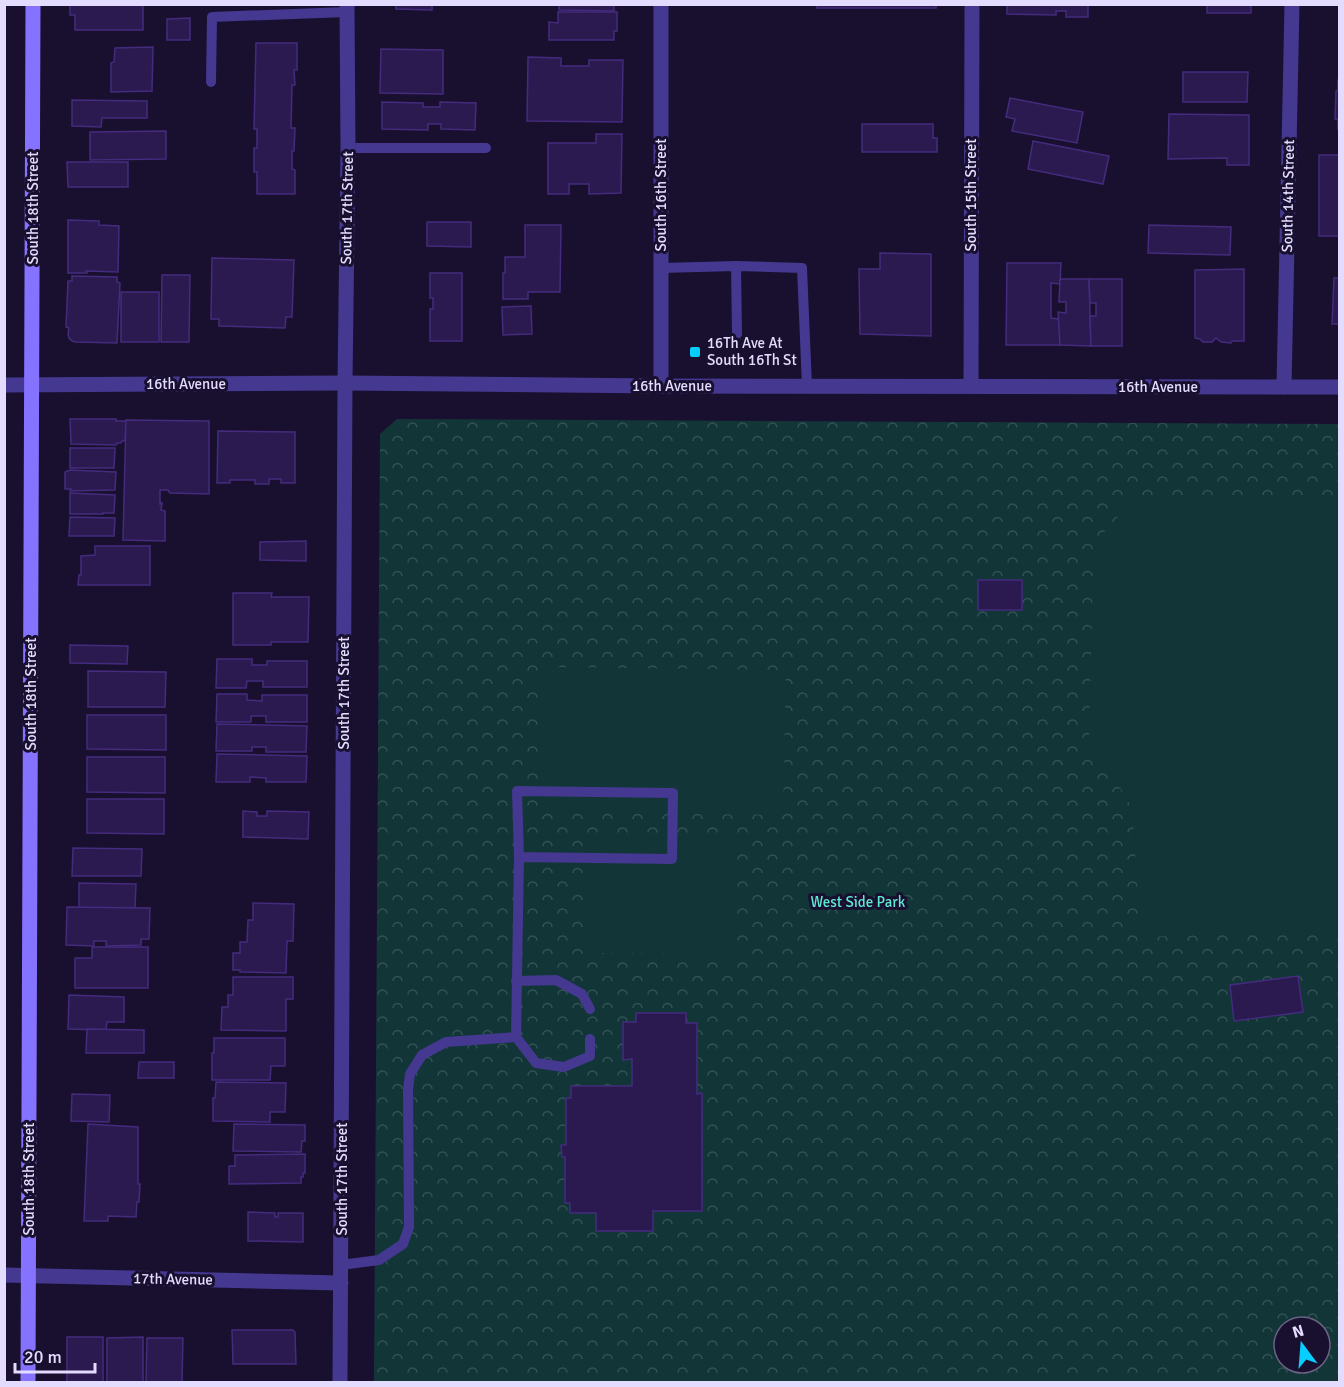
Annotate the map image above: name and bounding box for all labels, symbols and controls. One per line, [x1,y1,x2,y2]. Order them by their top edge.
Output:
street label: South 16th Street [652,138,670,252]
street label: South 15th Street [962,138,980,252]
street label: South 14th Street [1278,139,1298,253]
street label: South 18th Street [24,151,42,265]
street label: South 17th Street [337,151,357,265]
place label: 16Th Ave At South 16Th St [707,334,797,369]
marker: 16Th Ave At South 16Th St [688,345,702,359]
street label: 16th Avenue [146,375,226,393]
street label: 16th Avenue [632,377,712,395]
street label: 16th Avenue [1118,378,1198,396]
street label: South 17th Street [335,636,353,750]
street label: South 18th Street [22,637,40,751]
park label: West Side Park [811,893,906,911]
street label: South 18th Street [20,1122,38,1236]
street label: South 17th Street [333,1122,351,1236]
street label: 17th Avenue [133,1269,213,1289]
north arrow [1272,1315,1332,1375]
text: N [1290,1320,1306,1343]
scale bar [15,1336,94,1374]
text: 20 m [24,1346,62,1368]

